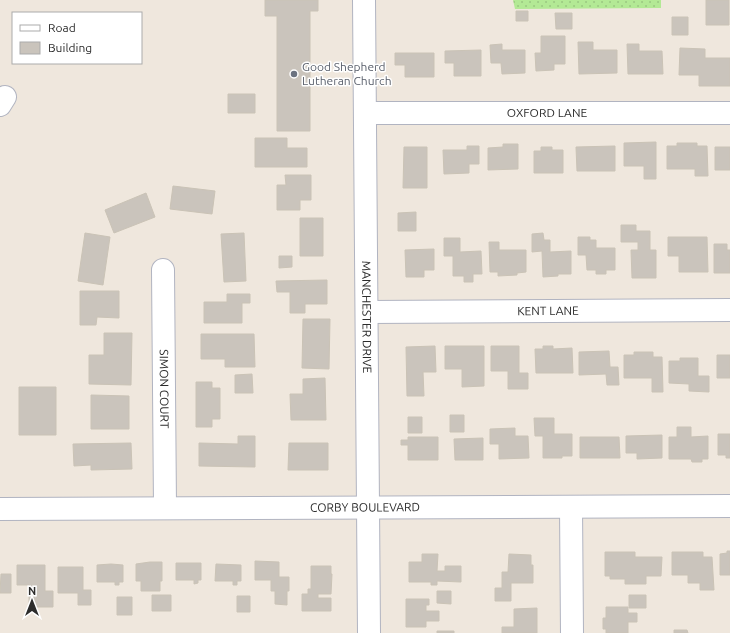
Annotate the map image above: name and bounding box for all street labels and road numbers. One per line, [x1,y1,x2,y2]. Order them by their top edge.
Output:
street label: OXFORD LANE [507,106,588,119]
street label: MANCHESTER DRIVE [360,261,374,374]
street label: KENT LANE [517,304,579,317]
street label: SIMON COURT [158,349,171,429]
street label: CORBY BOULEVARD [310,500,420,514]

